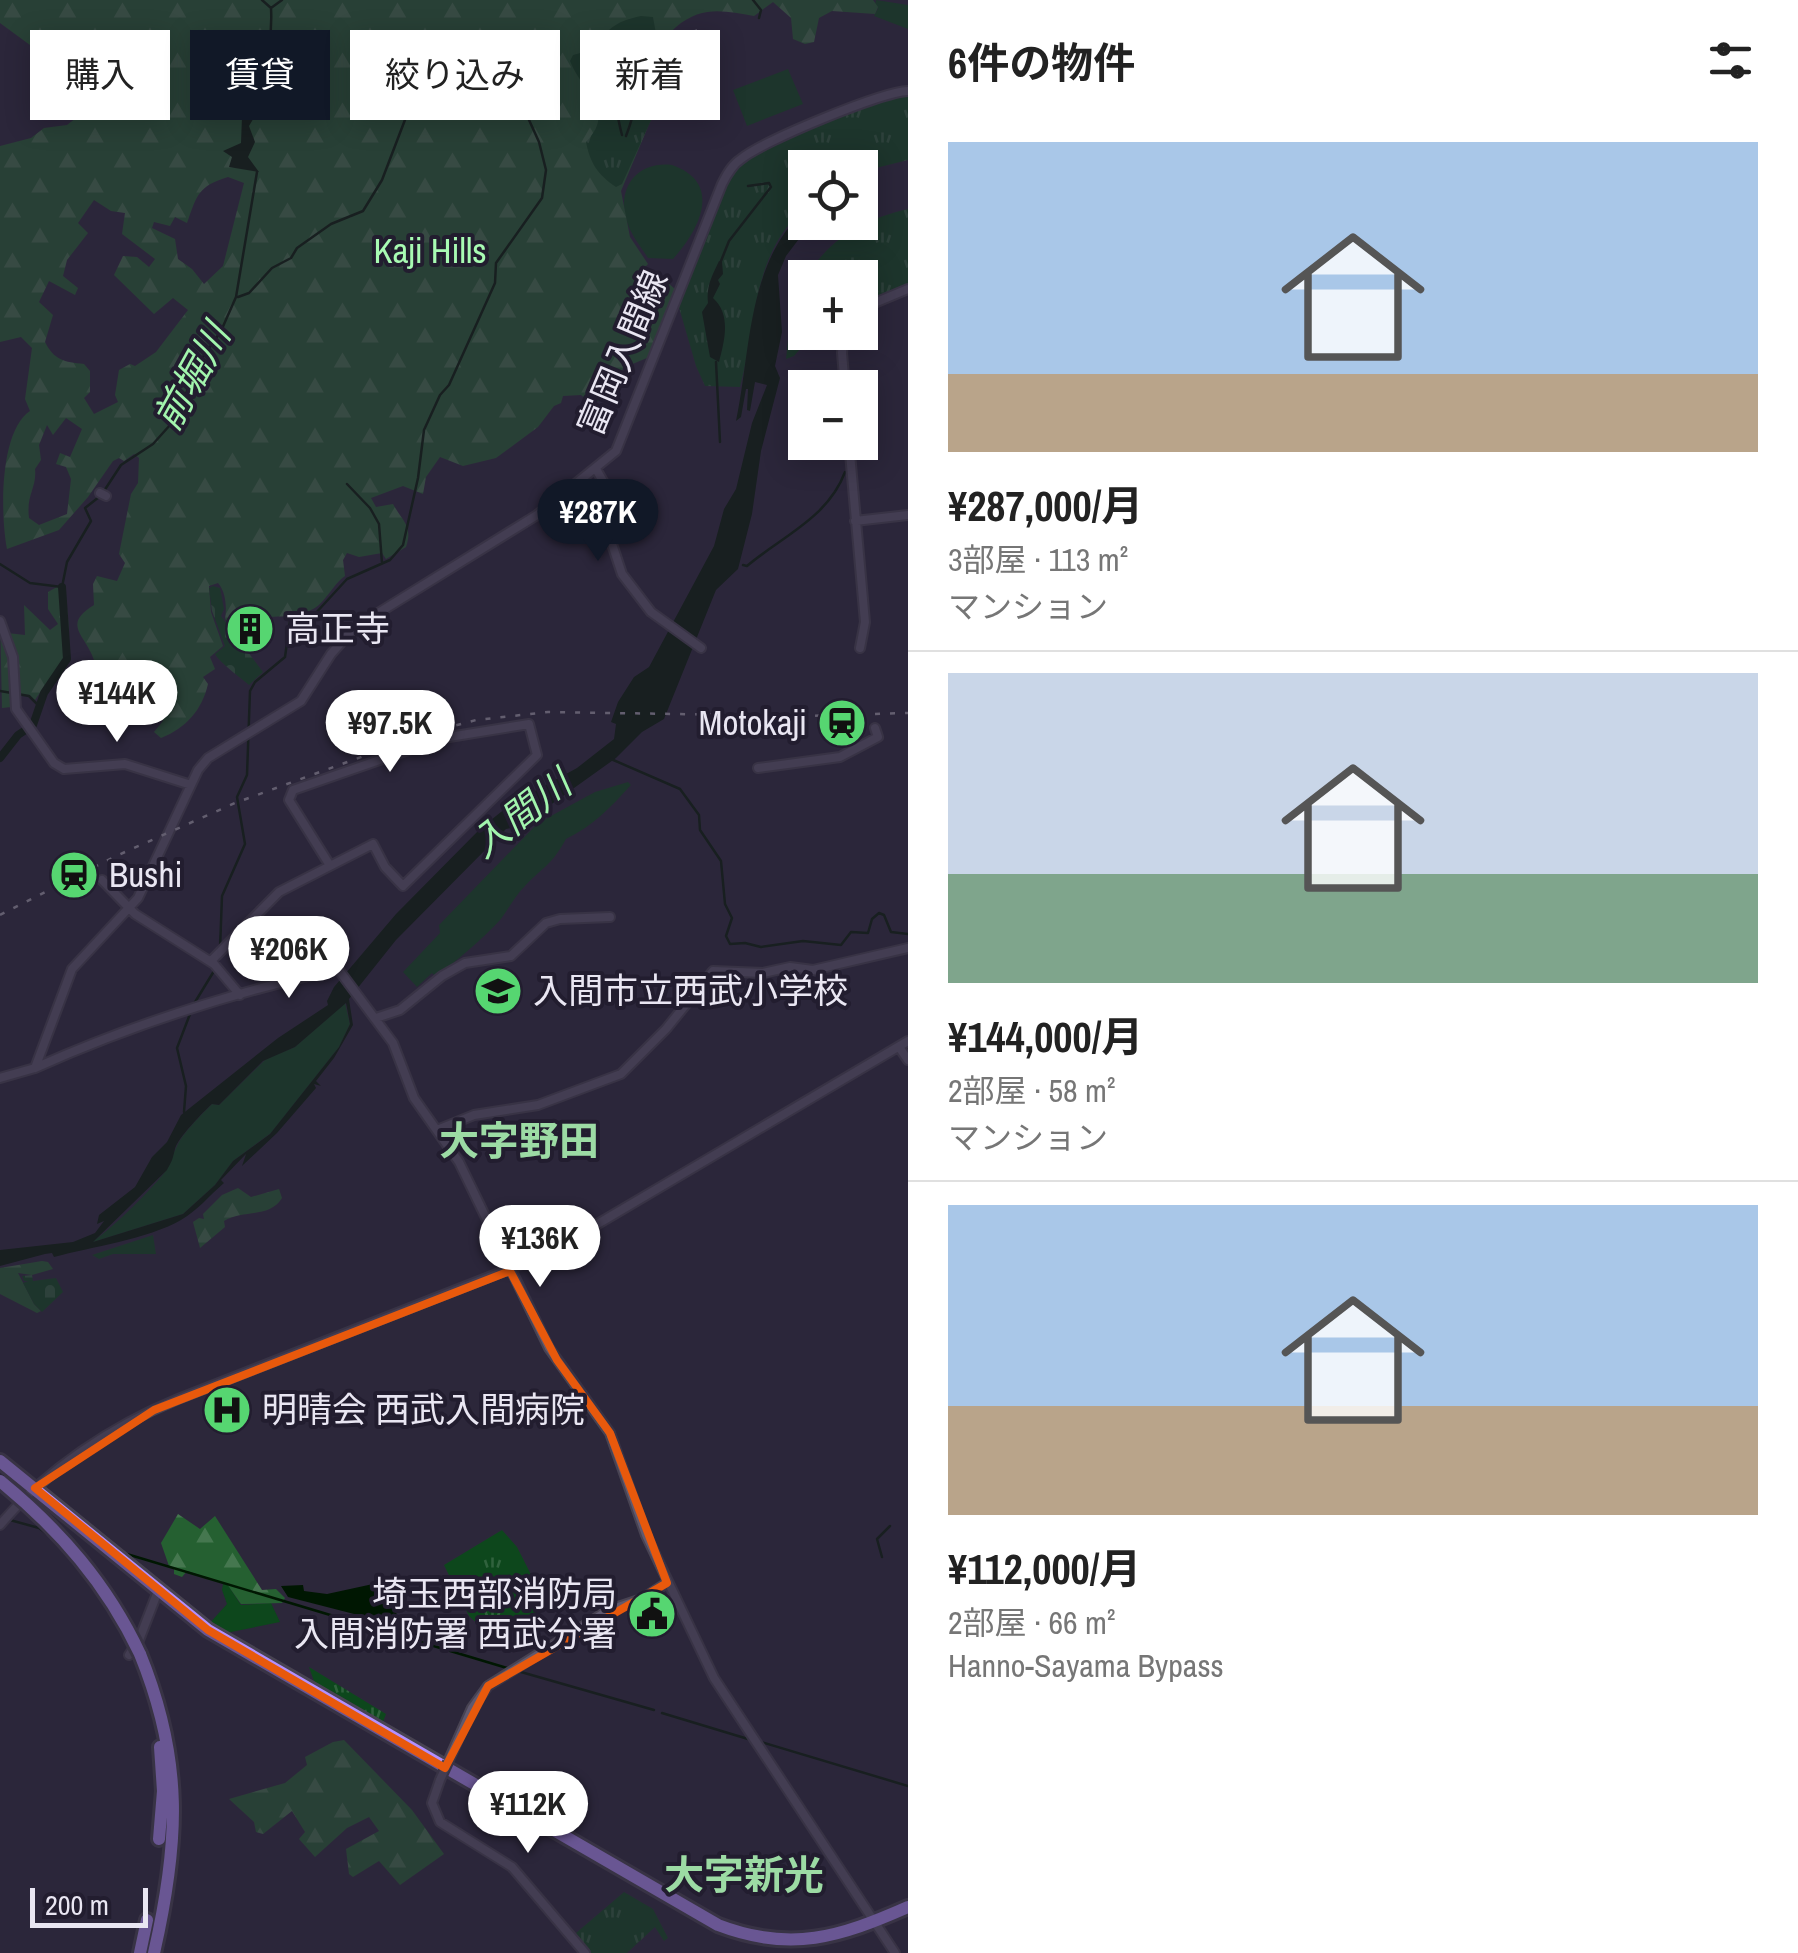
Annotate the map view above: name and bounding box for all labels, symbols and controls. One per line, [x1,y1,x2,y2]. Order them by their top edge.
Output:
chip: 購入 [30,30,170,120]
chip: 賃貸 [190,30,330,120]
chip: 絞り込み [350,30,560,120]
chip: 新着 [580,30,720,120]
icon: filters [1703,33,1758,88]
text: 6件の物件 [948,35,1135,91]
map controls [788,150,878,460]
button: locate [788,150,878,240]
icon: home [1263,207,1443,387]
park label: Kaji Hills [373,227,487,274]
button: + [788,260,878,350]
street label: 富岡入間線 [567,263,678,443]
water label: 前堀川 [142,311,243,439]
button: − [788,370,878,460]
text: ¥287,000/月 [948,478,1143,534]
pin: ¥287K [528,479,668,564]
text: ¥287K [559,490,637,533]
text: 3部屋 · 113 m² [948,538,1128,581]
text: マンション [948,585,1108,628]
building icon: 高正寺 [224,603,276,655]
place label: 高正寺 [285,605,390,652]
pin: ¥144K [47,660,187,745]
text: ¥144K [78,671,156,714]
pin: ¥97.5K [309,690,471,775]
station icon: Motokaji [816,697,868,749]
place label: Motokaji [699,699,807,746]
text: ¥97.5K [348,701,432,744]
icon: home [1263,738,1443,918]
water label: 入間川 [460,756,584,869]
station icon: Bushi [48,849,100,901]
place label: Bushi [109,851,182,898]
pin: ¥206K [219,916,359,1001]
text: ¥206K [250,927,328,970]
school or university icon: 入間市立西武小学校 [472,965,524,1017]
place label: 入間市立西武小学校 [533,967,848,1014]
text: ¥144,000/月 [948,1009,1143,1065]
text: 2部屋 · 58 m² [948,1069,1116,1112]
district label: 大字野田 [439,1114,599,1167]
text: マンション [948,1116,1108,1159]
pin: ¥136K [470,1205,610,1290]
text: ¥136K [501,1216,579,1259]
icon: home [1263,1270,1443,1450]
hospital icon: 明晴会 西武入間病院 [201,1384,253,1436]
place label: 明晴会 西武入間病院 [262,1386,585,1433]
text: ¥112,000/月 [948,1541,1141,1597]
place label: 埼玉西部消防局 入間消防署 西武分署 [294,1570,617,1657]
public building icon: 埼玉西部消防局 入間消防署 西武分署 [626,1588,678,1640]
text: 2部屋 · 66 m² [948,1601,1116,1644]
text: Hanno-Sayama Bypass [948,1644,1224,1687]
pin: ¥112K [458,1771,598,1856]
text: ¥112K [490,1782,566,1825]
district label: 大字新光 [664,1848,824,1901]
scale bar [30,1883,148,1928]
text: 200 m [45,1886,109,1924]

